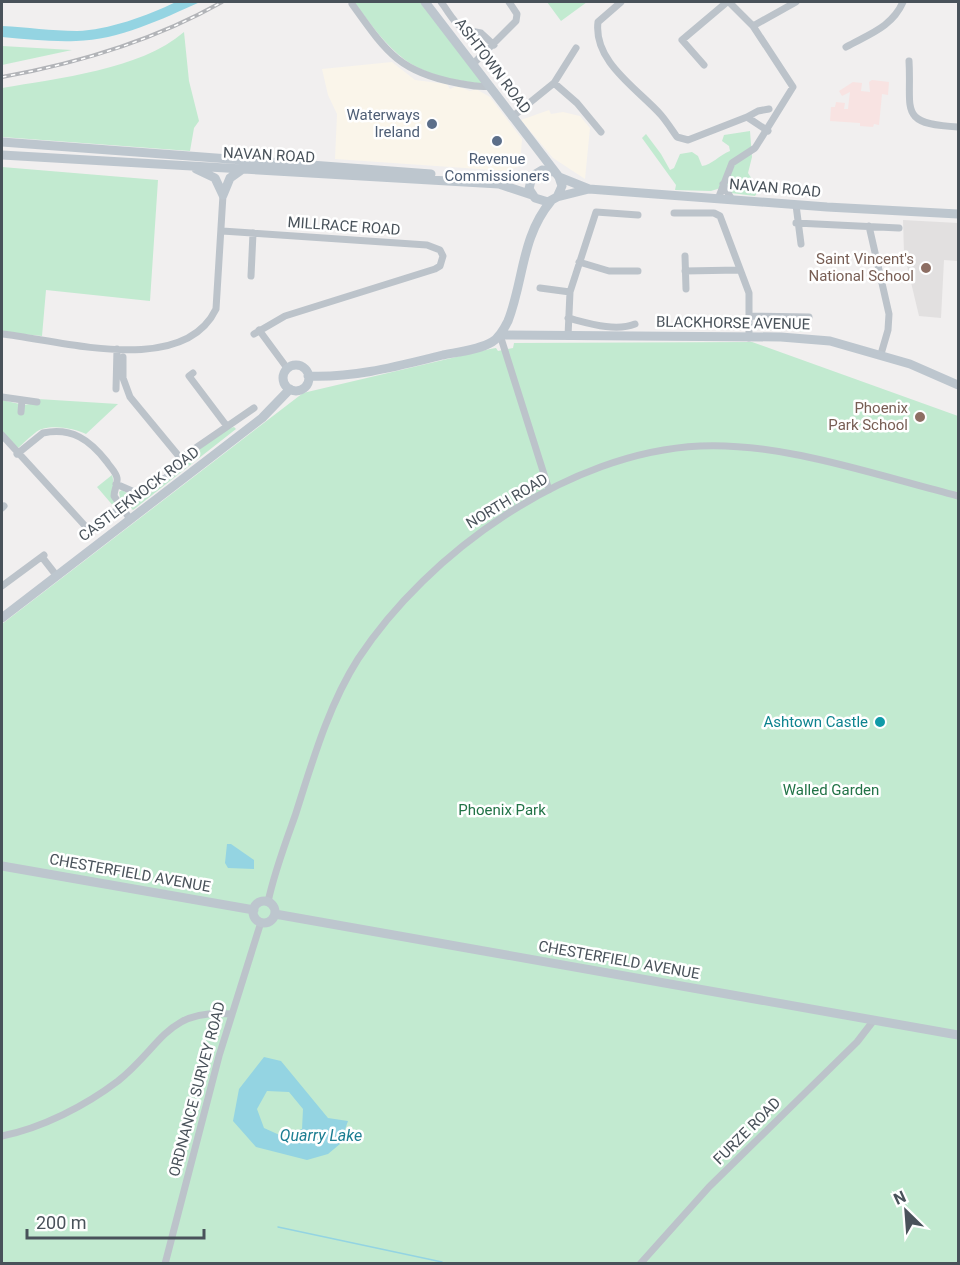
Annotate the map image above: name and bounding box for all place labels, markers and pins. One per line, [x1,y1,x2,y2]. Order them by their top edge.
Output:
place label: Waterways Ireland [347,106,420,141]
marker: Waterways Ireland [425,117,439,131]
marker: Revenue Commissioners [490,134,504,148]
place label: Revenue Commissioners [444,150,550,185]
place label: Saint Vincent's National School [808,250,914,285]
marker: Saint Vincent's National School [919,261,933,275]
place label: Phoenix Park School [828,399,909,434]
marker: Phoenix Park School [913,410,927,424]
place label: Ashtown Castle [763,713,868,731]
marker: Ashtown Castle [873,715,887,729]

